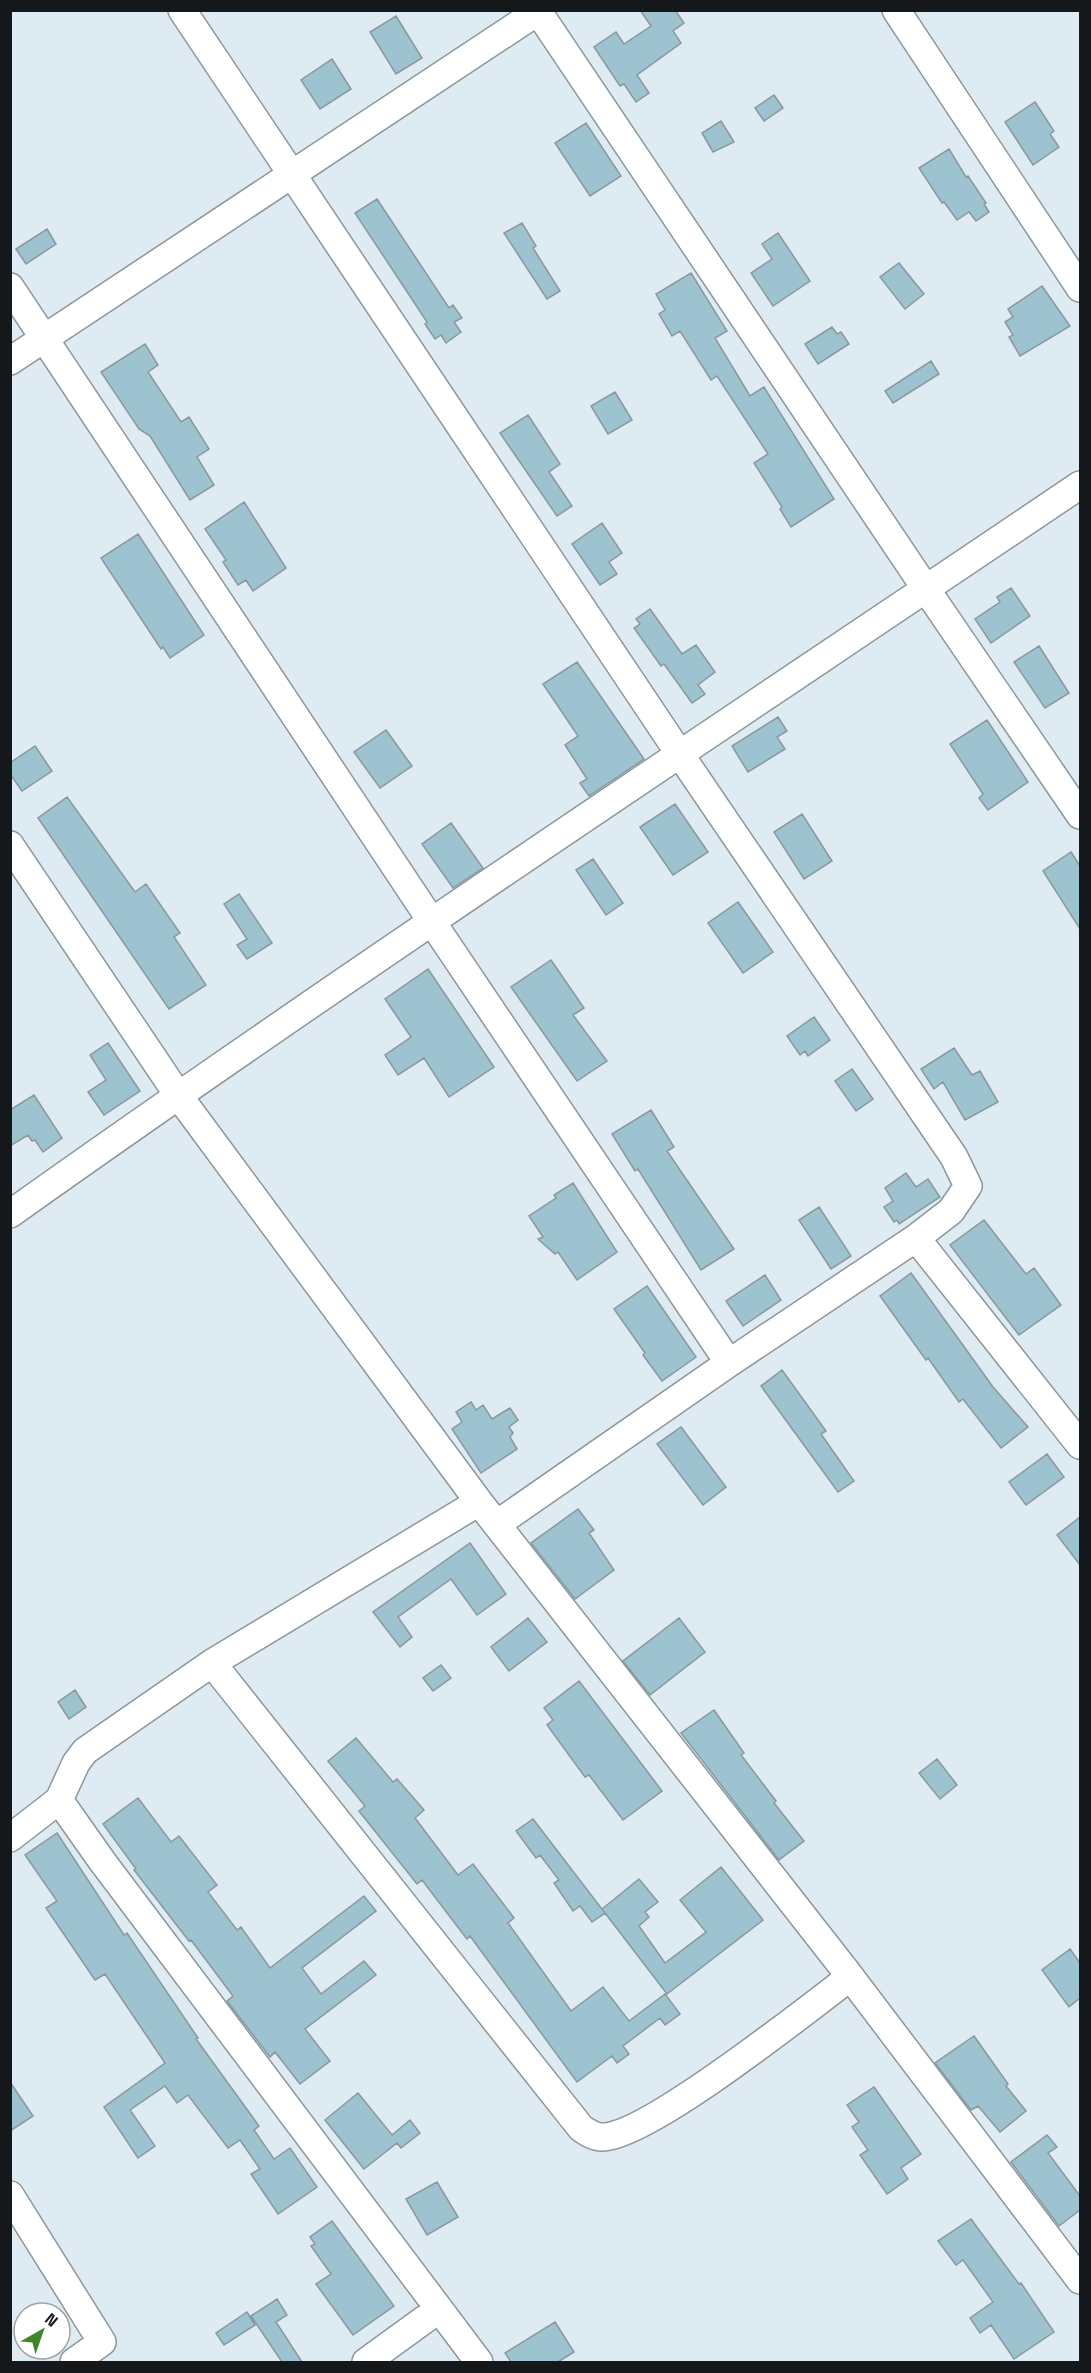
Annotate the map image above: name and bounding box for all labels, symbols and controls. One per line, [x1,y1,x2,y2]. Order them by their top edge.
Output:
north arrow [12,2301,72,2361]
text: N [40,2308,62,2331]

